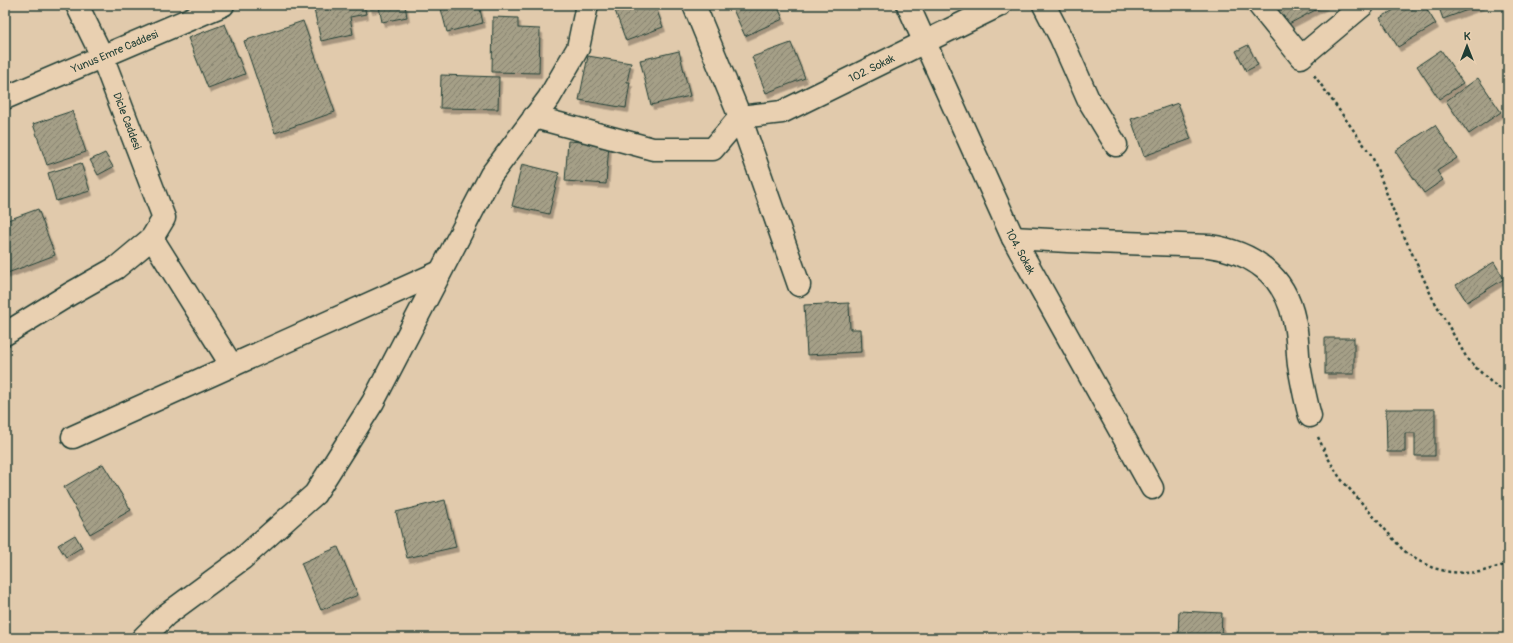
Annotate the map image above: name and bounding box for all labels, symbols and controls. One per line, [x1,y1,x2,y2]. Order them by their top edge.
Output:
north arrow [1447,26,1487,66]
street label: Yunus Emre Caddesi [68,27,160,76]
text: K [1464,30,1471,43]
street label: 102. Sokak [846,51,897,85]
street label: Dicle Caddesi [110,91,144,151]
street label: 104. Sokak [1003,227,1038,277]

